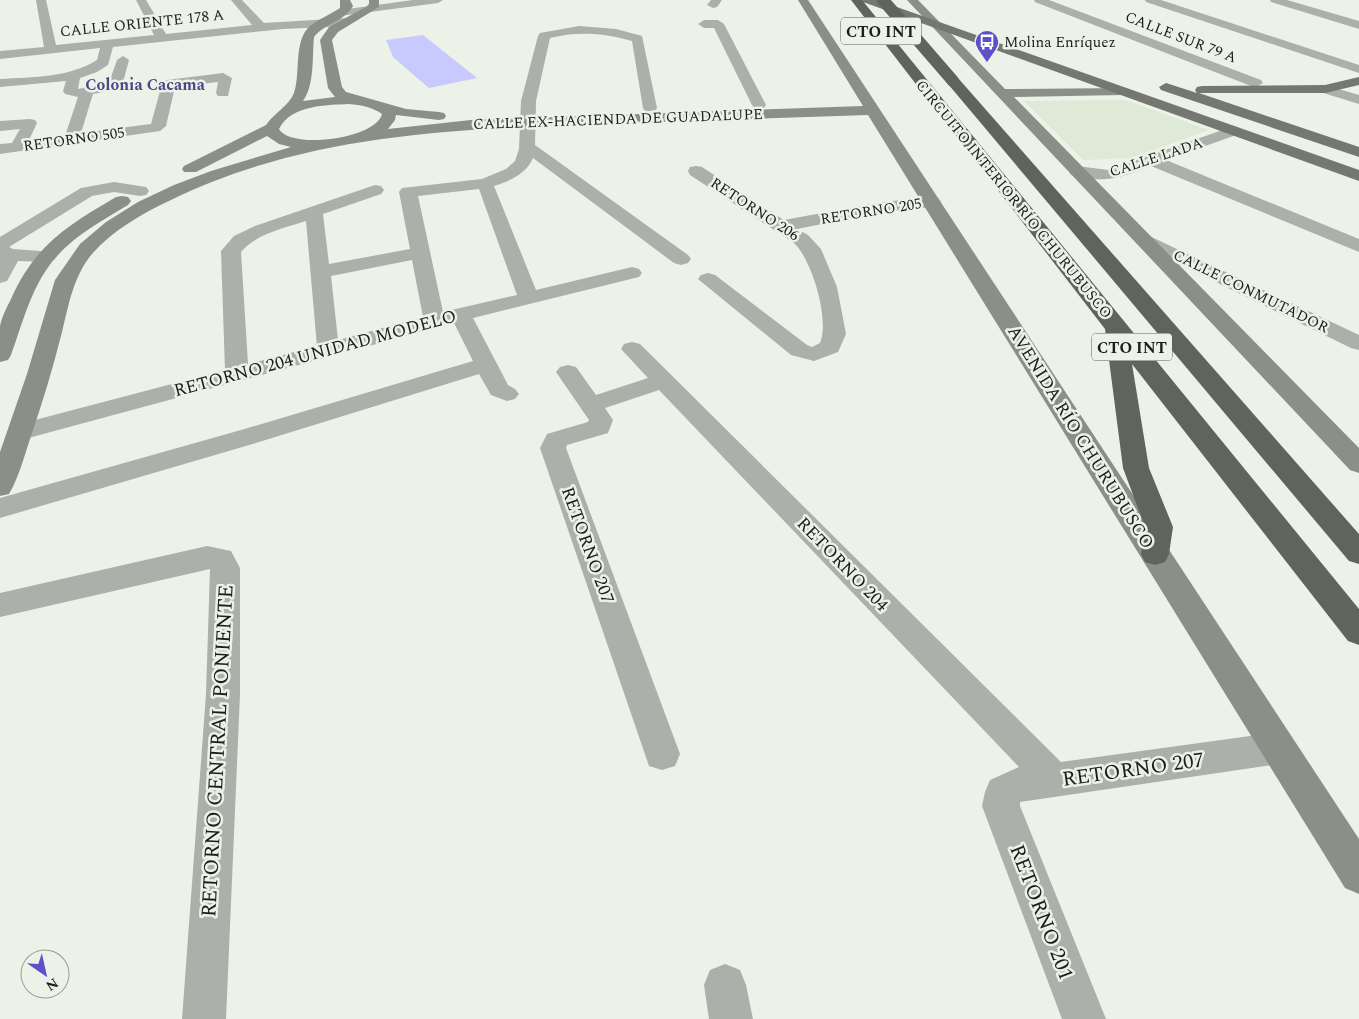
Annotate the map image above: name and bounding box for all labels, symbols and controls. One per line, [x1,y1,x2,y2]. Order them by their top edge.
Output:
street label: CALLE ORIENTE 178 A [59,3,225,44]
street label: CALLE SUR 79 A [1122,6,1240,69]
road number: CTO INT [841,18,921,44]
bus stop icon: Molina Enríquez [974,29,1000,63]
place label: Molina Enríquez [1004,31,1116,54]
district label: Colonia Cacama [85,73,206,97]
street label: CIRCUITO INTERIOR RÍO CHURUBUSCO [910,75,1117,324]
street label: CALLE EX-HACIENDA DE GUADALUPE [473,103,763,136]
street label: RETORNO 505 [22,121,126,158]
street label: CALLE LADA [1107,132,1206,183]
street label: RETORNO 206 [706,172,804,247]
street label: RETORNO 205 [819,192,923,231]
street label: CALLE CONMUTADOR [1169,244,1332,339]
street label: RETORNO 204 UNIDAD MODELO [171,303,459,404]
street label: AVENIDA RÍO CHURUBUSCO [1000,320,1161,554]
road number: CTO INT [1092,334,1172,361]
street label: RETORNO 207 [554,483,621,607]
street label: RETORNO 204 [790,511,895,618]
street label: RETORNO CENTRAL PONIENTE [193,584,243,918]
street label: RETORNO 207 [1060,744,1206,796]
street label: RETORNO 201 [1001,840,1082,985]
north arrow [20,949,70,999]
text: N [41,972,63,996]

